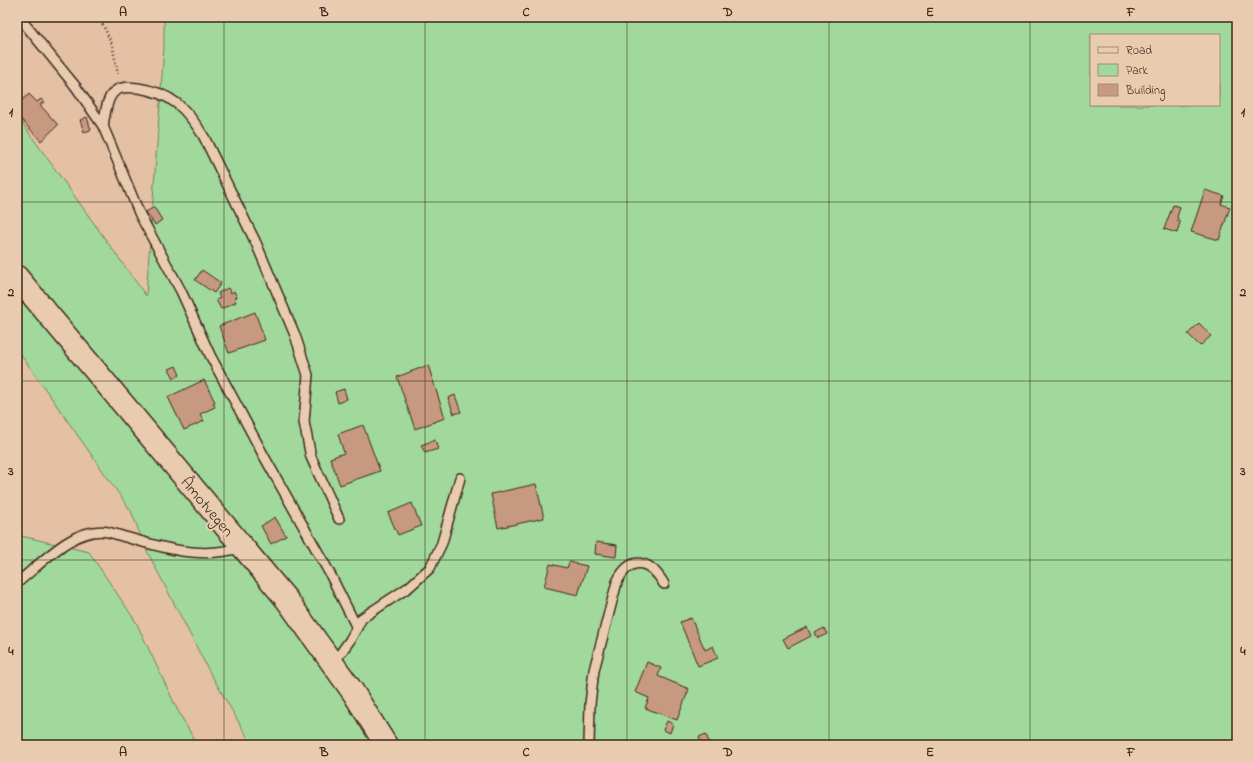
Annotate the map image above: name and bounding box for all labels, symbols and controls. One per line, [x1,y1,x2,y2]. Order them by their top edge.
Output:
text: A [119,3,127,22]
text: B [319,3,329,22]
text: C [522,3,530,22]
text: D [722,3,733,22]
text: E [926,3,934,22]
text: F [1126,3,1136,22]
legend [1090,34,1220,106]
text: Road [1126,42,1152,60]
text: Park [1126,62,1148,80]
text: Building [1125,82,1165,101]
text: 1 [9,103,14,122]
text: 1 [1241,103,1246,122]
text: 2 [7,283,15,302]
text: 2 [1239,283,1247,302]
text: 3 [7,462,14,481]
text: 3 [1239,462,1246,481]
street label: Åmotvegen [174,472,239,543]
text: 4 [7,642,14,661]
text: 4 [1239,642,1246,661]
text: A [119,743,127,762]
text: B [319,743,329,762]
text: C [522,743,530,762]
text: D [722,743,733,762]
text: E [926,743,934,762]
text: F [1126,743,1136,762]

